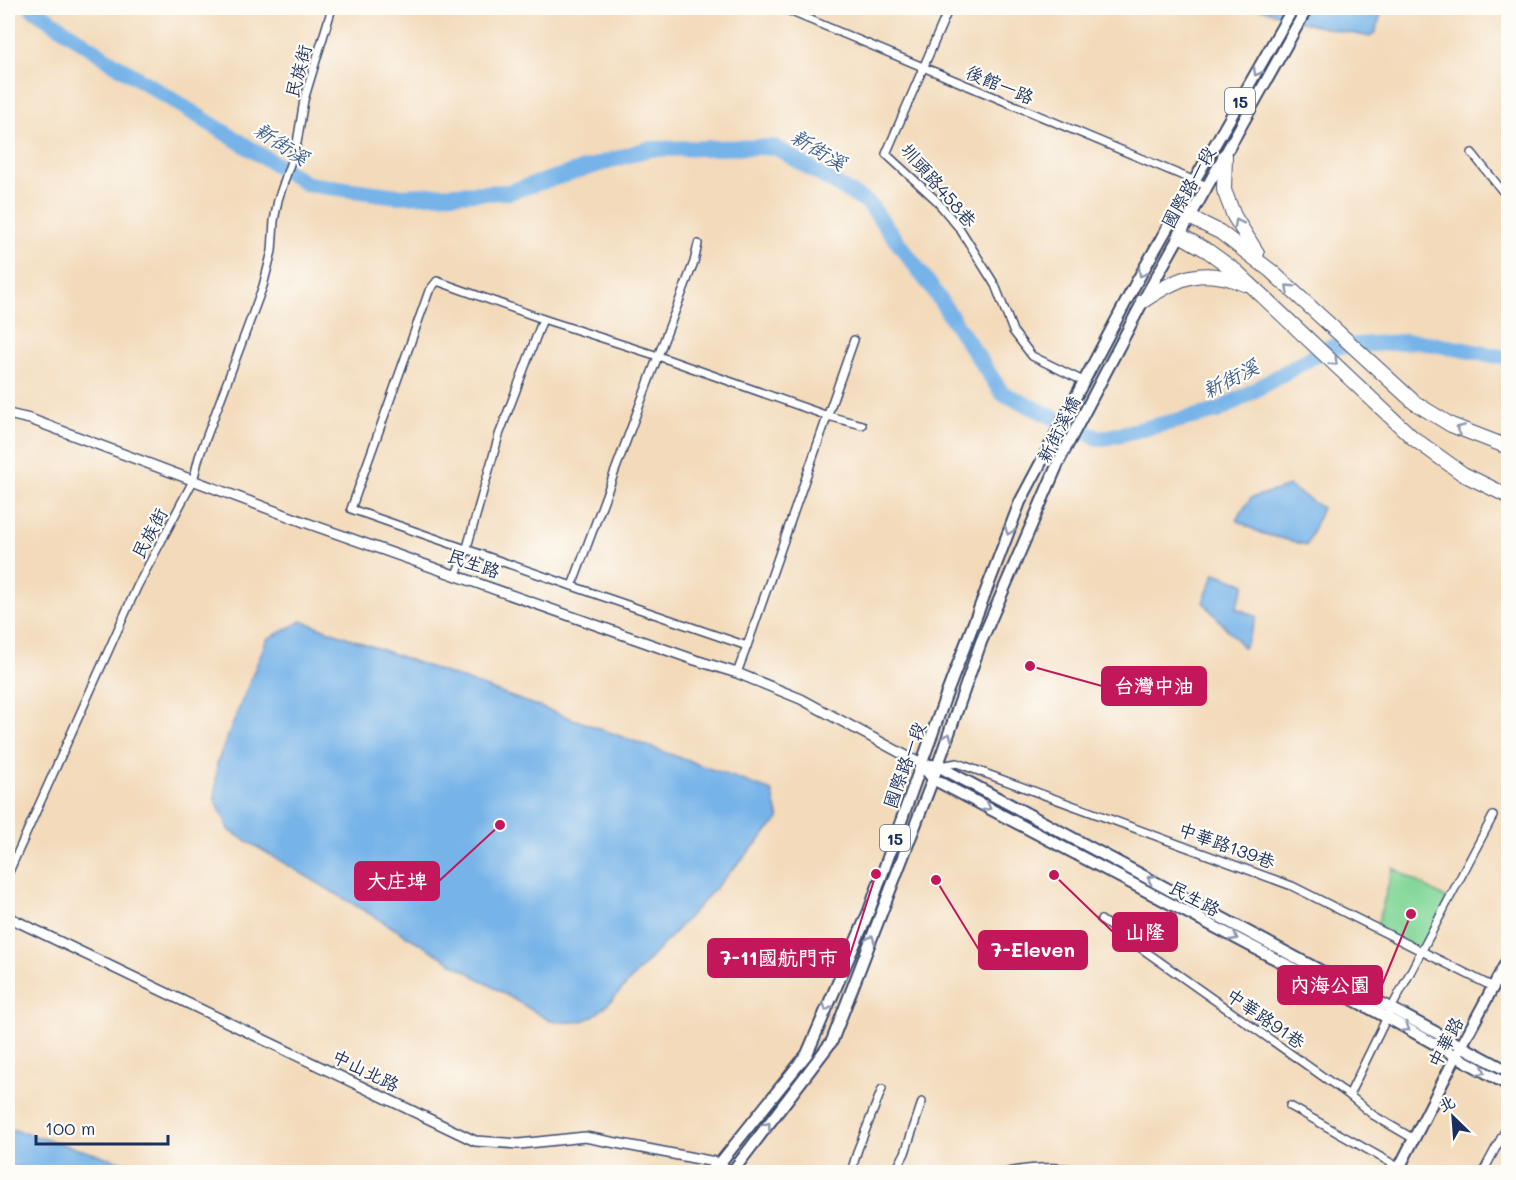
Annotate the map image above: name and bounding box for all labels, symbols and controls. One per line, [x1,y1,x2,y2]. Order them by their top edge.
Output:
street label: 民族街 [279,42,317,100]
street label: 後館一路 [962,59,1038,109]
one-way arrow [1253,65,1264,76]
road number: 15 [1225,88,1255,114]
water label: 新街溪 [250,116,315,171]
water label: 新街溪 [787,122,852,176]
street label: 圳頭路458巷 [896,138,982,232]
street label: 國際路一段 [1156,142,1220,232]
one-way arrow [1234,219,1245,230]
one-way arrow [1138,267,1149,277]
one-way arrow [1286,284,1296,295]
water label: 新街溪 [1197,352,1264,403]
one-way arrow [1326,354,1337,365]
street label: 新街溪橋 [1031,391,1085,467]
one-way arrow [1455,424,1466,436]
street label: 民族街 [126,504,172,562]
one-way arrow [1004,525,1016,536]
street label: 民生路 [445,543,503,583]
callout: 台灣中油 [1102,667,1206,705]
text: 台灣中油 [1114,672,1194,698]
street label: 國際路一段 [877,719,931,811]
one-way arrow [941,732,953,743]
one-way arrow [981,800,991,811]
street label: 中華路139巷 [1175,816,1279,874]
road number: 15 [880,825,910,851]
callout: 大庄埤 [355,862,439,900]
text: 大庄埤 [367,867,427,893]
one-way arrow [1146,875,1157,886]
street label: 民生路 [1166,875,1224,921]
callout: 山隆 [1113,913,1177,951]
text: 山隆 [1125,918,1165,944]
one-way arrow [1228,930,1238,941]
callout: 7-Eleven [979,931,1087,969]
one-way arrow [864,934,876,945]
text: 7-Eleven [991,936,1075,962]
callout: 7-11國航門市 [708,939,849,977]
text: 7-11國航門市 [720,944,838,970]
callout: 內海公園 [1278,966,1382,1004]
text: 內海公園 [1290,971,1370,997]
street label: 中華路91巷 [1222,982,1310,1054]
one-way arrow [822,1001,834,1012]
street label: 中華路 [1422,1013,1468,1071]
one-way arrow [1400,1021,1411,1032]
street label: 中山北路 [328,1043,404,1097]
one-way arrow [1476,1064,1486,1075]
north arrow [1423,1087,1483,1147]
text: 北 [1435,1090,1458,1116]
scale bar [36,1108,168,1146]
text: 100 m [45,1116,95,1140]
one-way arrow [760,1122,771,1133]

